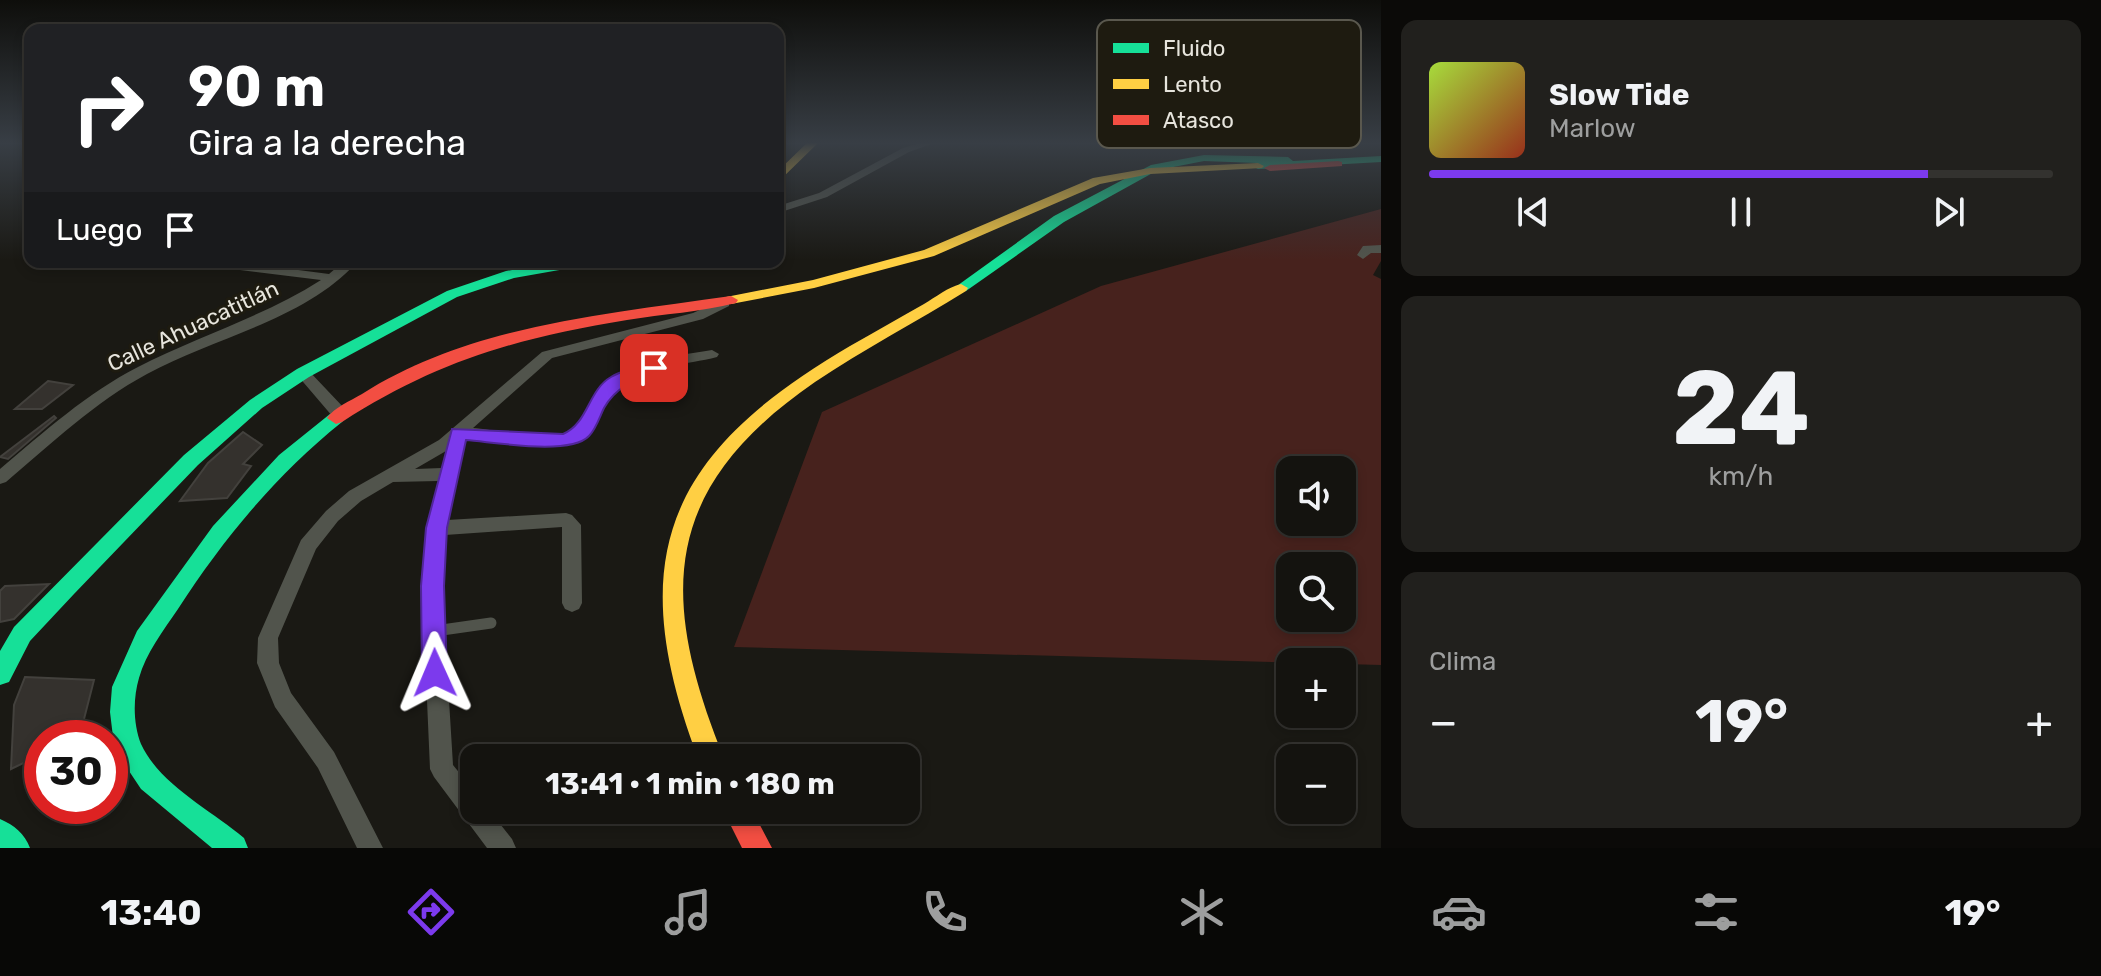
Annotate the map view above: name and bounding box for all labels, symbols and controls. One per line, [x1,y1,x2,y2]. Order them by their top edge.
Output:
legend [1097,20,1361,148]
text: Fluido [1163,35,1225,62]
text: 90 m [188,54,325,120]
icon: right [56,56,160,160]
text: Lento [1163,71,1222,98]
text: Slow Tide [1549,77,1689,113]
text: Atasco [1163,107,1234,134]
text: Marlow [1549,113,1636,144]
text: Gira a la derecha [188,121,466,164]
icon: previous [1511,190,1555,234]
icon: pause [1719,190,1763,234]
icon: next [1927,190,1971,234]
icon: arrive [158,208,202,252]
text: Luego [56,212,142,248]
street label: Calle Ahuacatitlán [103,275,283,377]
pin [620,334,688,402]
icon: arrive [632,346,676,390]
text: 24 [1672,347,1810,470]
map controls [1276,456,1356,824]
button: sound [1276,456,1356,536]
text: km/h [1709,461,1773,492]
button: search [1276,552,1356,632]
position arrow [393,631,477,715]
text: Clima [1429,646,1496,677]
button: + [1276,648,1356,728]
text: 19° [1695,686,1788,757]
text: − [1429,696,1458,748]
text: + [2026,696,2053,748]
speed limit sign: 30 [24,720,128,824]
button: − [1276,744,1356,824]
text: 13:41 · 1 min · 180 m [545,766,835,802]
icon: directions [403,884,459,940]
icon: music [660,884,716,940]
icon: phone [917,884,973,940]
icon: climate [1174,884,1230,940]
icon: car [1431,884,1487,940]
icon: filters [1688,884,1744,940]
text: 13:40 [101,891,202,934]
text: 19° [1945,891,2000,934]

